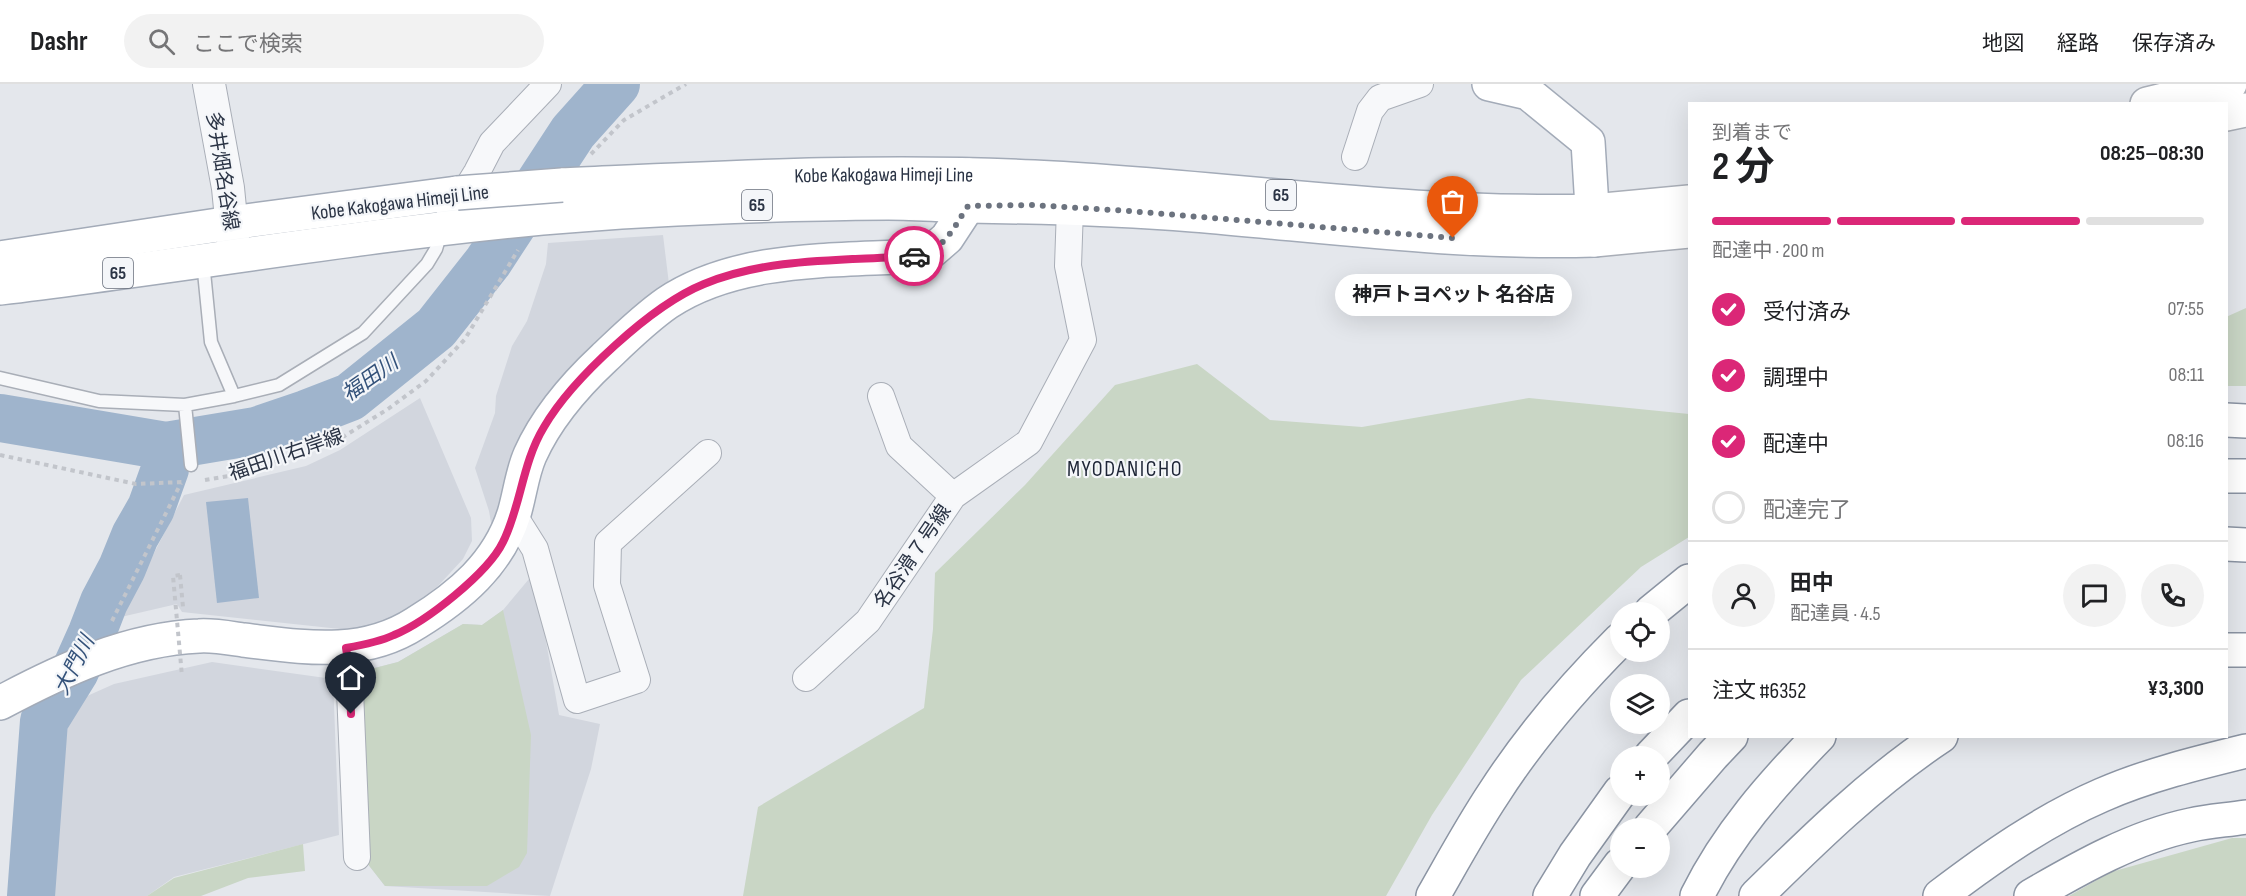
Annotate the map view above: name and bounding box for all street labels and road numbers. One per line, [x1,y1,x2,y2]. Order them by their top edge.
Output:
street label: 多井畑名谷線 [201,110,243,232]
street label: Kobe Kakogawa Himeji Line [794,163,974,188]
street label: Kobe Kakogawa Himeji Line [310,180,490,226]
road number: 65 [1266,180,1296,210]
road number: 65 [742,190,772,220]
road number: 65 [103,258,133,288]
street label: 福田川右岸線 [226,424,347,486]
street label: 名谷滑７号線 [869,500,956,613]

